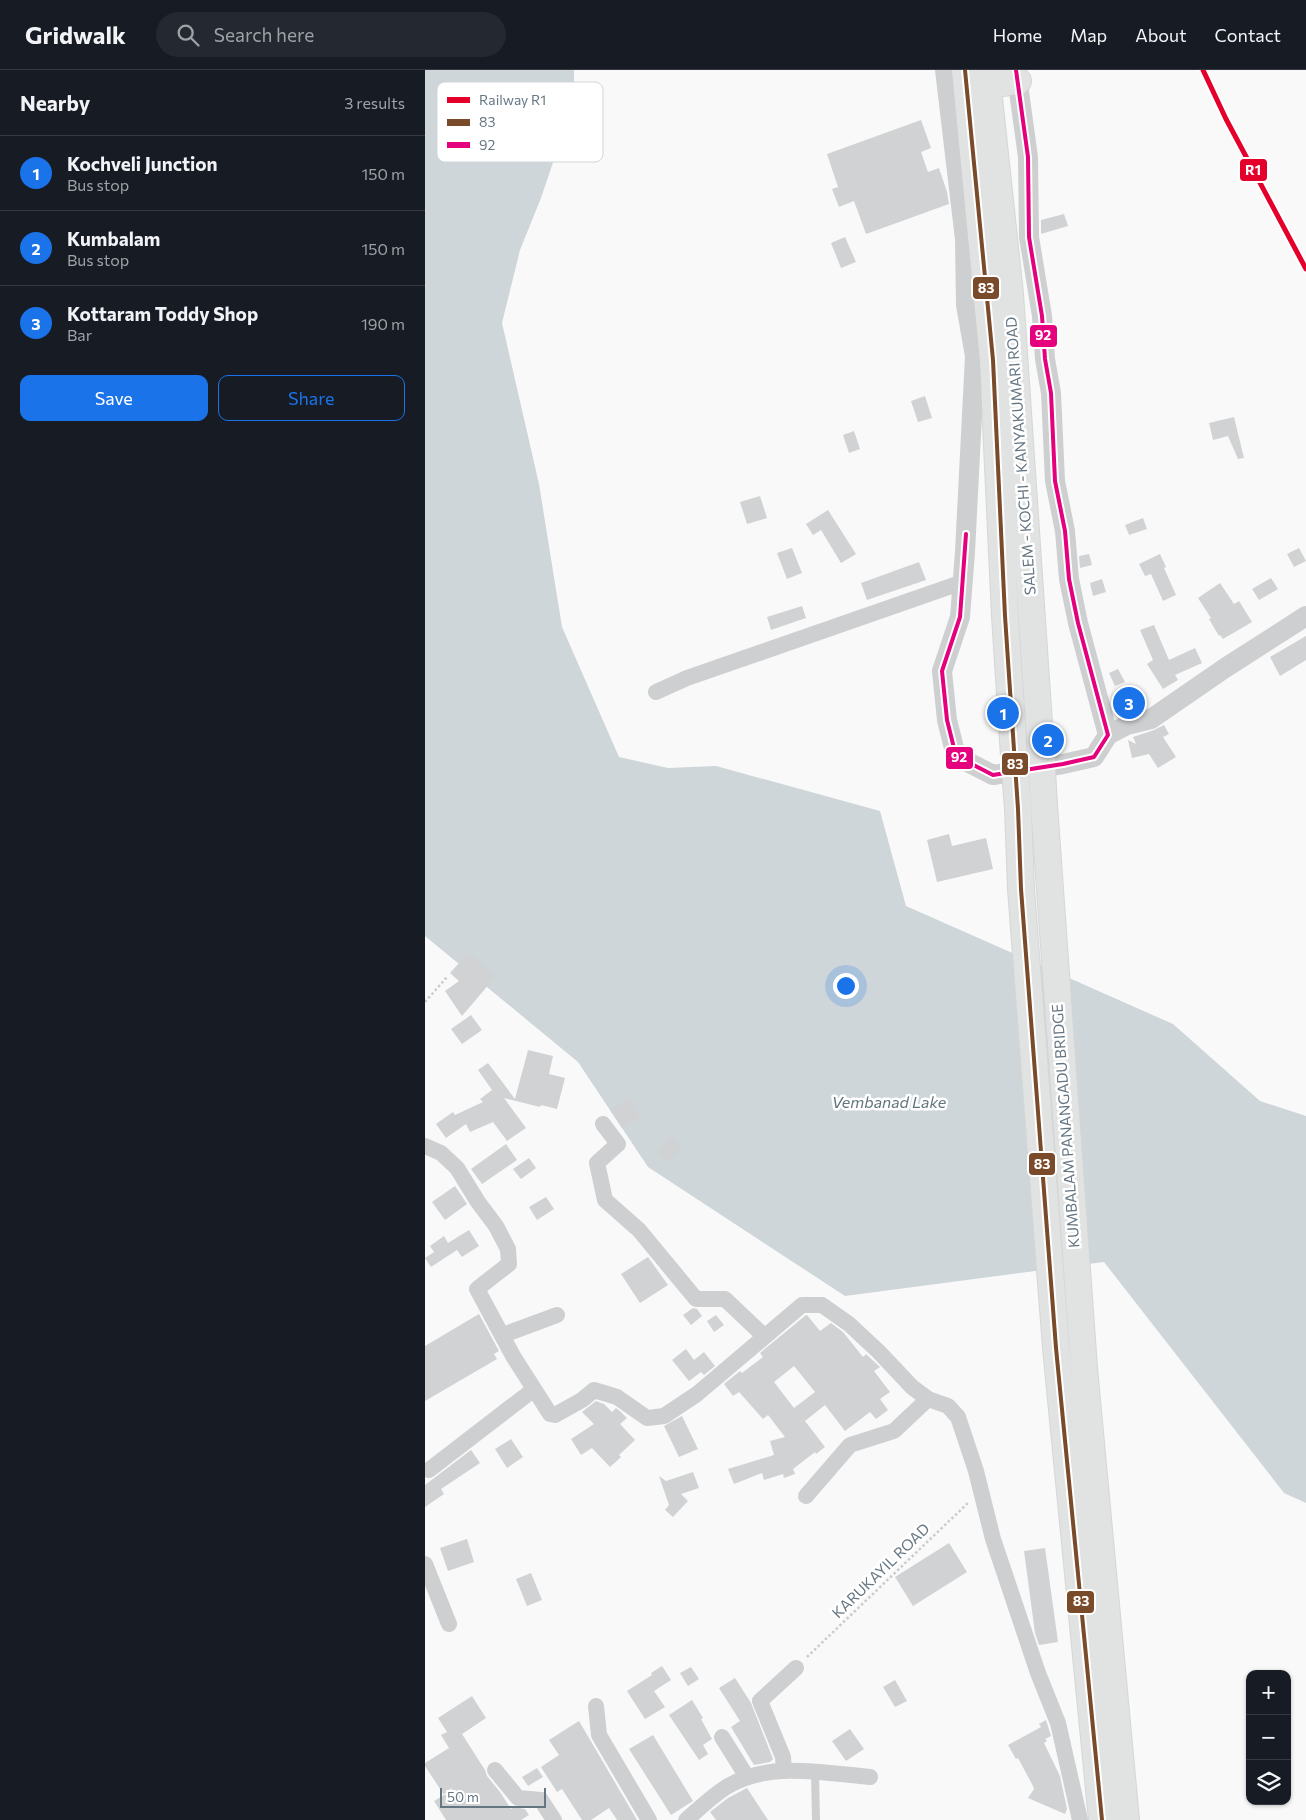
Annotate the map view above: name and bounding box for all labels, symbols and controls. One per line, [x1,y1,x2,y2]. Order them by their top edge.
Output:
search box [156,12,506,57]
text: Gridwalk [25,20,126,49]
icon: search [174,21,202,49]
text: Search here [214,23,314,46]
text: Home [993,24,1042,46]
text: Map [1070,24,1107,46]
text: About [1135,24,1187,46]
text: Contact [1215,24,1281,46]
legend [437,82,603,162]
text: Nearby [20,90,90,115]
text: Railway R1 [479,91,546,108]
text: 3 results [344,93,405,112]
text: 83 [479,113,495,130]
text: 92 [479,136,495,153]
text: Kochveli Junction [67,152,218,175]
line badge: R1 [1239,158,1268,182]
text: R1 [1245,161,1261,178]
text: 1 [32,164,40,183]
text: 150 m [362,164,405,183]
text: Bus stop [67,175,129,194]
text: Kumbalam [67,227,160,250]
text: 2 [31,239,41,258]
text: 150 m [362,239,405,258]
text: Bus stop [67,250,129,269]
line badge: 83 [972,276,1000,300]
text: 83 [978,279,994,296]
text: Kottaram Toddy Shop [67,302,258,325]
text: 3 [31,314,41,333]
text: 190 m [361,314,405,333]
street label: SALEM - KOCHI - KANYAKUMARI ROAD [1001,316,1039,596]
line badge: 92 [1029,324,1058,348]
text: Bar [67,325,92,344]
text: 92 [1035,326,1051,343]
button: Save [20,375,208,421]
button: Share [218,375,405,421]
pin: 3 [1113,684,1145,722]
pin: 1 [987,694,1019,732]
pin: 2 [1032,721,1064,759]
line badge: 92 [945,746,974,770]
text: 92 [951,748,967,765]
line badge: 83 [1001,752,1029,776]
text: 83 [1007,755,1023,772]
your location [833,973,859,999]
street label: KUMBALAM PANANGADU BRIDGE [1047,1003,1083,1249]
water label: Vembanad Lake [832,1092,947,1111]
line badge: 83 [1028,1152,1056,1176]
text: 83 [1034,1155,1050,1172]
street label: KARUKAYIL ROAD [828,1519,933,1621]
line badge: 83 [1066,1590,1095,1614]
text: 83 [1073,1592,1089,1609]
map controls [1246,1670,1291,1805]
button: + [1246,1670,1291,1715]
button: − [1246,1715,1291,1760]
button: layers [1246,1760,1291,1805]
scale bar [440,1785,546,1808]
text: 50 m [447,1788,479,1805]

